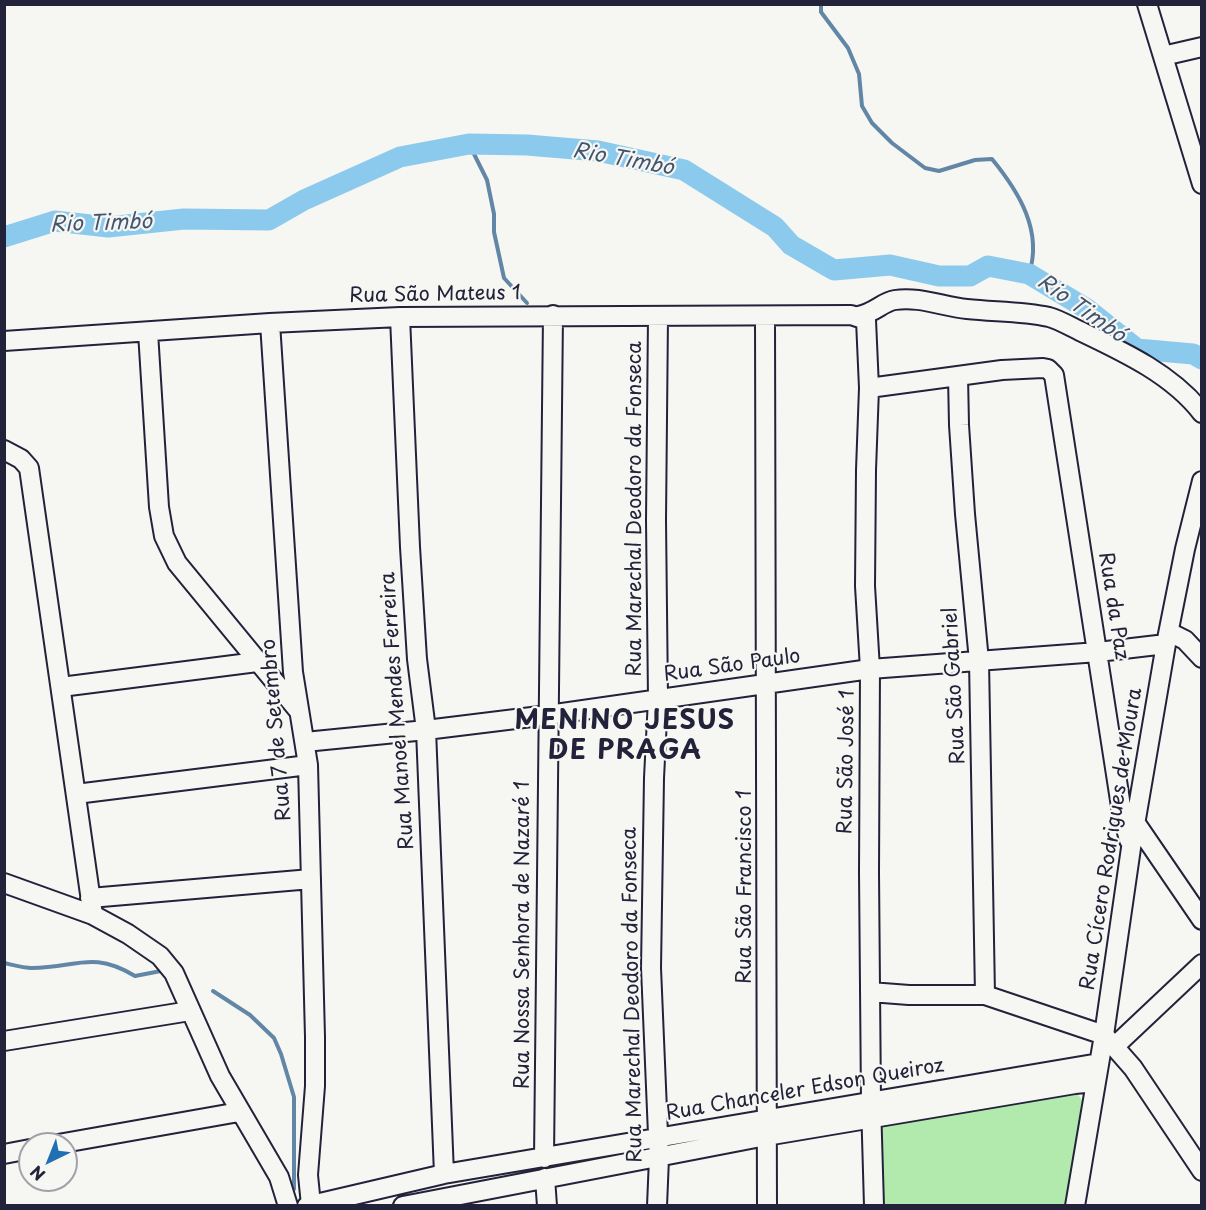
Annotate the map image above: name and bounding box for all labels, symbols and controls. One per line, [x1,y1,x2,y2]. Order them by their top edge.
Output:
water label: Rio Timbó [571,139,675,181]
water label: Rio Timbó [50,210,152,238]
water label: Rio Timbó [1032,269,1130,349]
street label: Rua São Mateus 1 [349,282,521,308]
street label: Rua Marechal Deodoro da Fonseca [623,341,647,677]
street label: Rua da Paz [1093,551,1133,661]
street label: Rua Manoel Mendes Ferreira [376,571,420,851]
street label: Rua São Gabriel [939,607,971,765]
street label: Rua 7 de Setembro [257,638,297,822]
street label: Rua São Paulo [662,645,802,687]
street label: Rua Cícero Rodrigues de Moura [1076,686,1148,992]
street label: Rua São José 1 [834,689,860,835]
district label: MENINO JESUS DE PRAGA [515,706,735,768]
street label: Rua Nossa Senhora de Nazaré 1 [511,781,535,1089]
street label: Rua São Francisco 1 [733,790,757,984]
street label: Rua Marechal Deodoro da Fonseca [618,827,648,1163]
street label: Rua Chanceler Edson Queiroz [664,1054,946,1126]
north arrow [18,1132,78,1192]
text: N [24,1161,50,1187]

